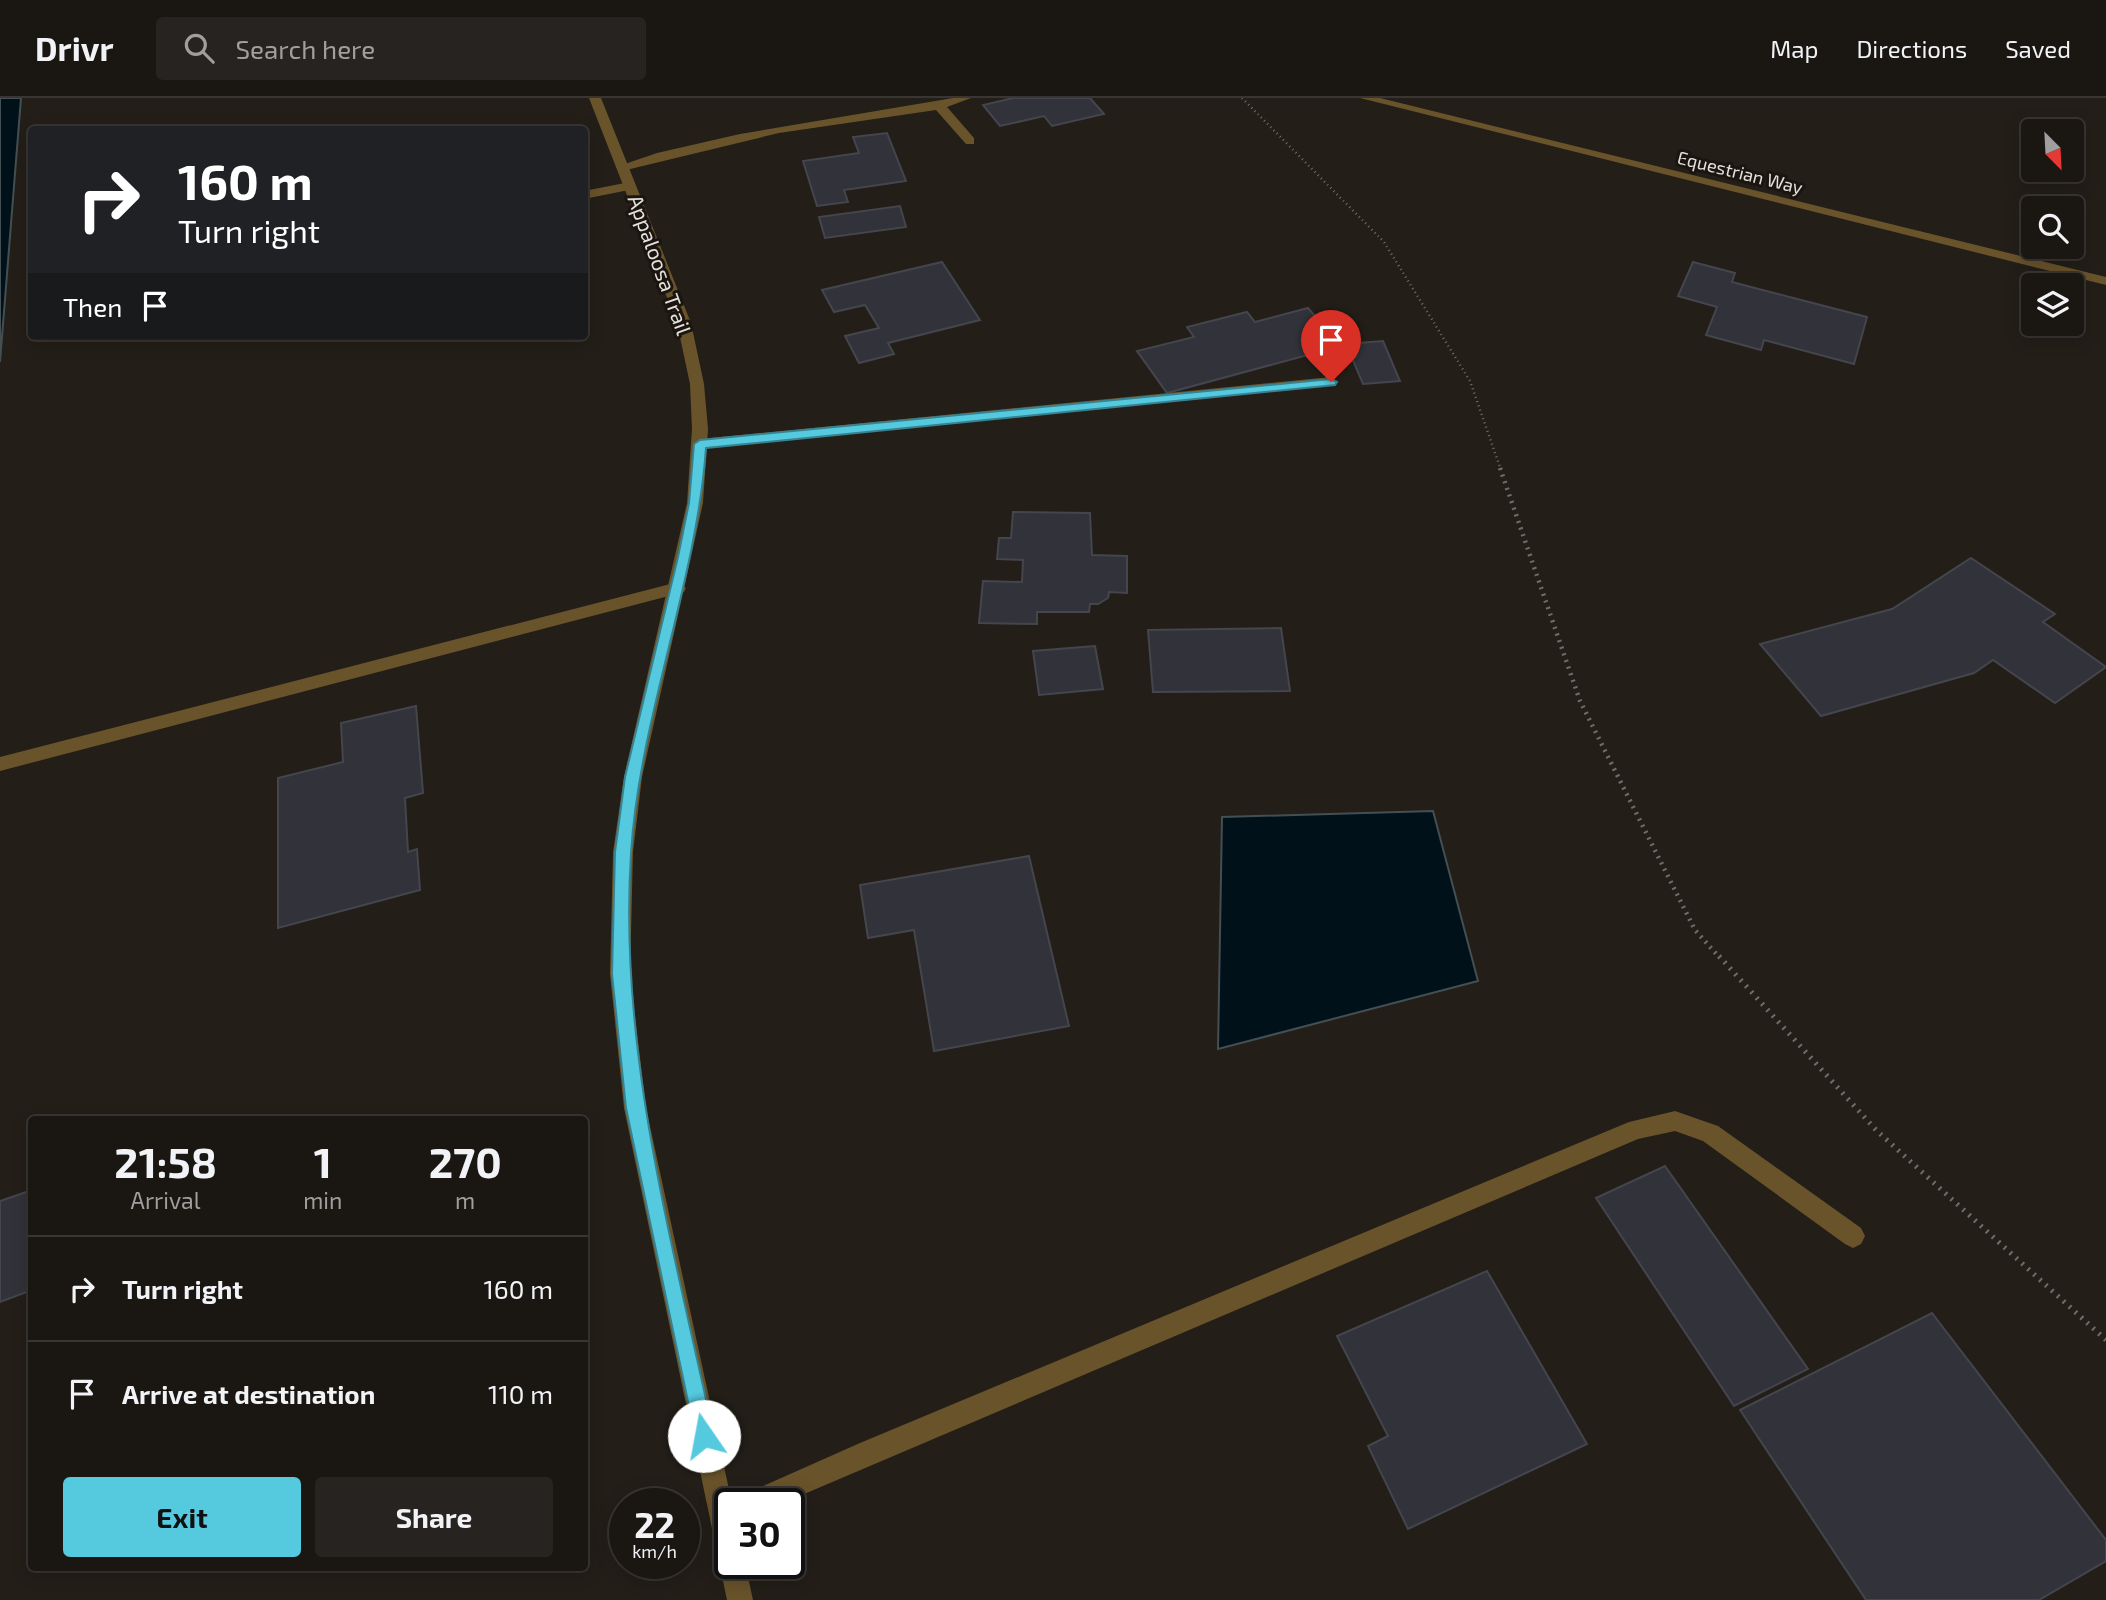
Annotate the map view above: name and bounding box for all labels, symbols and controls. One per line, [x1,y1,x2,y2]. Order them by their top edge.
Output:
search box [156,17,646,80]
text: Drivr [35,28,114,68]
icon: search [180,29,218,67]
text: Search here [236,33,375,64]
text: Map [1770,34,1818,63]
text: Directions [1856,34,1967,63]
text: Saved [2005,34,2071,63]
north arrow [2021,119,2084,182]
map controls [2021,119,2084,336]
street label: Equestrian Way [1675,146,1806,198]
text: 160 m [178,151,313,210]
icon: right [63,154,154,245]
street label: Appaloosa Trail [624,191,698,339]
button: search [2021,196,2084,259]
text: Turn right [178,211,320,249]
button: layers [2021,273,2084,336]
icon: arrive [136,287,174,325]
text: Then [63,291,122,322]
pin [1301,310,1361,382]
icon: arrive [1312,321,1350,359]
text: 21:58 [114,1136,217,1186]
text: 1 [314,1136,332,1186]
text: 270 [429,1136,502,1186]
text: Arrival [131,1186,201,1214]
text: min [303,1186,342,1214]
text: m [455,1186,475,1214]
icon: right [63,1270,101,1308]
text: Turn right [122,1273,243,1304]
text: 160 m [484,1273,553,1304]
icon: arrive [63,1375,101,1413]
text: Arrive at destination [122,1378,375,1409]
text: 110 m [488,1378,553,1409]
position arrow [667,1399,741,1473]
button: Exit [63,1477,301,1557]
button: Share [315,1477,553,1557]
speed limit sign: 30 [714,1488,805,1579]
text: 22 [634,1503,675,1545]
text: km/h [632,1540,677,1562]

